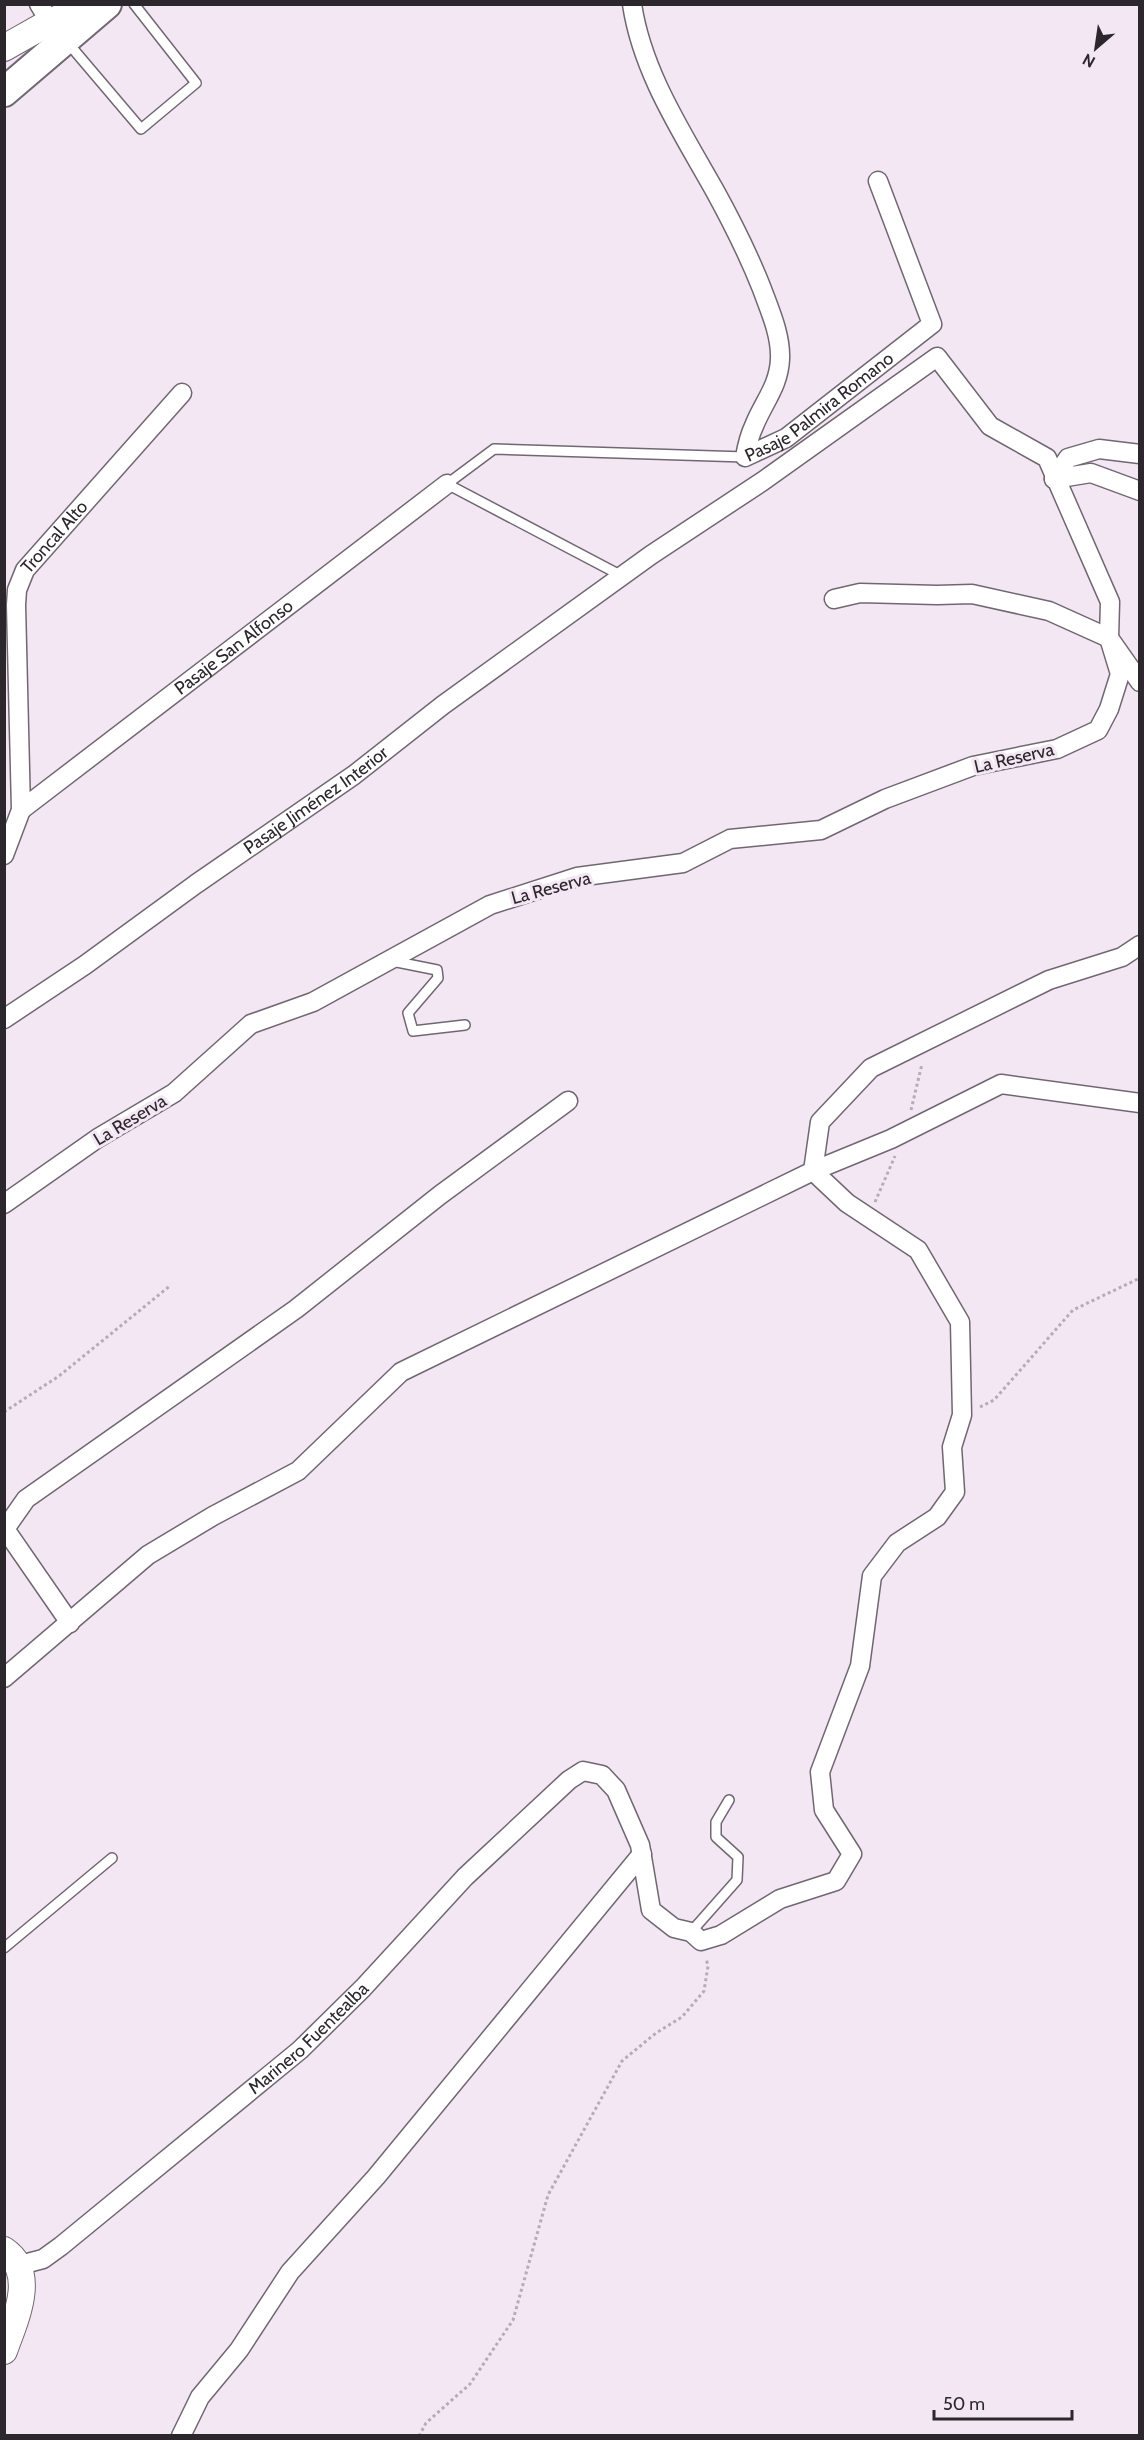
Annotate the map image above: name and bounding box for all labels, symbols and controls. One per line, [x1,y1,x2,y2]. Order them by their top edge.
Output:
north arrow [1066,18,1126,78]
text: N [1079,50,1099,72]
street label: Pasaje Palmira Romano [741,347,898,467]
street label: Troncal Alto [16,496,92,578]
street label: Pasaje San Alfonso [170,595,298,699]
street label: La Reserva [972,738,1056,778]
street label: Pasaje Jiménez Interior [239,741,393,859]
street label: La Reserva [509,867,593,909]
street label: La Reserva [90,1089,171,1150]
street label: Marinero Fuentealba [244,1978,373,2099]
scale bar [934,2383,1072,2421]
text: 50 m [943,2393,985,2415]

